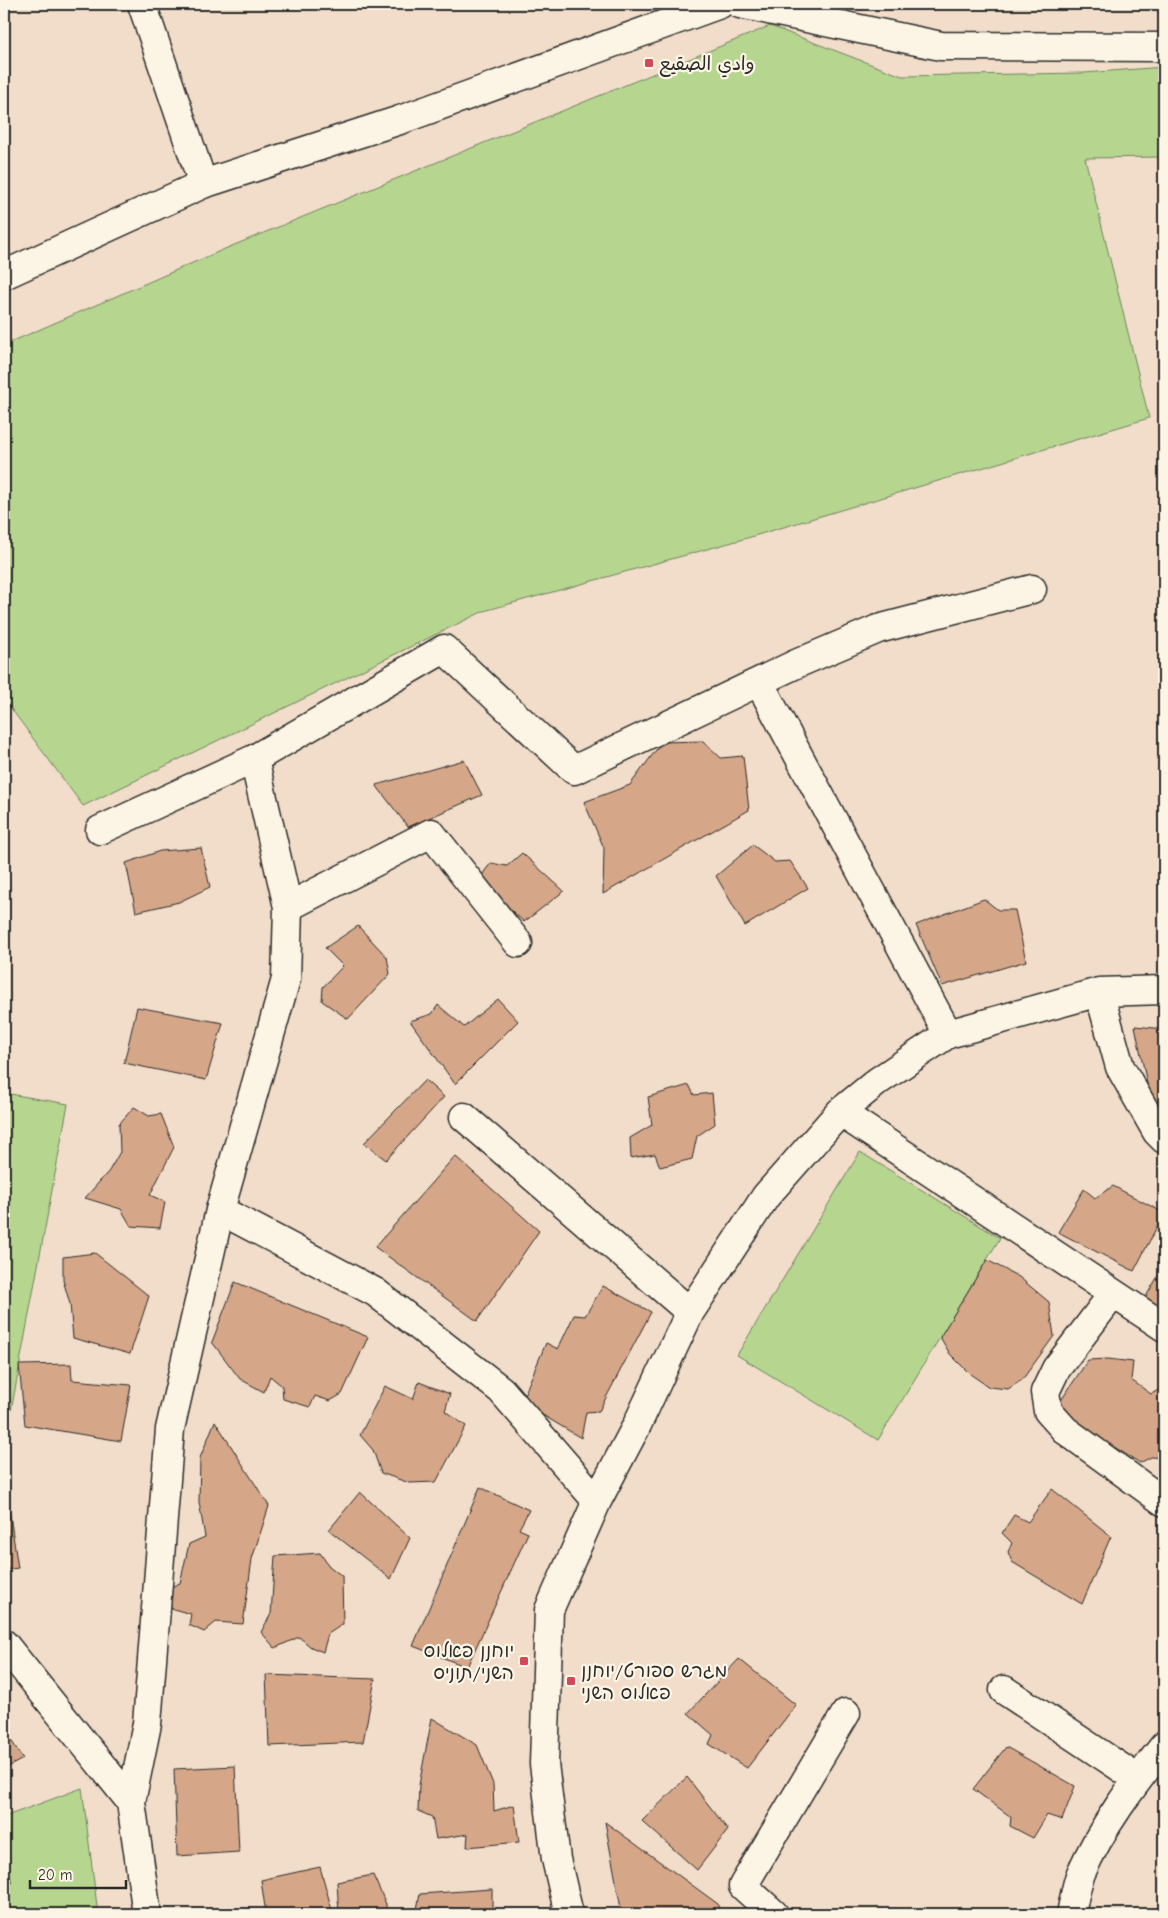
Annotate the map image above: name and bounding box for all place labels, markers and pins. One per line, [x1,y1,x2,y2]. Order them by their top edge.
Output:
place label: وادي الصقيع [659,53,755,78]
marker: وادي الصقيع [643,57,655,69]
place label: יוחנן פאלוס השני/תוניס [424,1640,514,1684]
marker: יוחנן פאלוס השני/תוניס [518,1655,530,1667]
place label: מגרש ספורט/יוחנן פאלוס השני [581,1660,727,1704]
marker: מגרש ספורט/יוחנן פאלוס השני [565,1675,577,1687]

